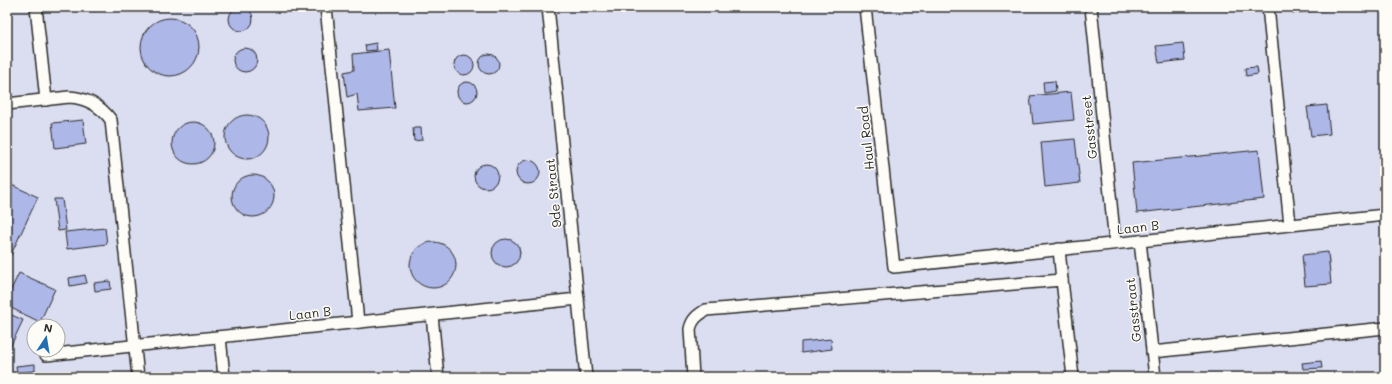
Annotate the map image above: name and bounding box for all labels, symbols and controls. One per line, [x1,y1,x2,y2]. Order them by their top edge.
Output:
street label: Gasstreet [1077,94,1100,160]
street label: Haul Road [854,105,877,171]
street label: 9de Straat [540,157,565,229]
street label: Laan B [1116,216,1160,237]
street label: Gasstraat [1121,277,1144,343]
street label: Laan B [288,302,332,323]
north arrow [26,318,66,358]
text: N [43,320,54,336]

